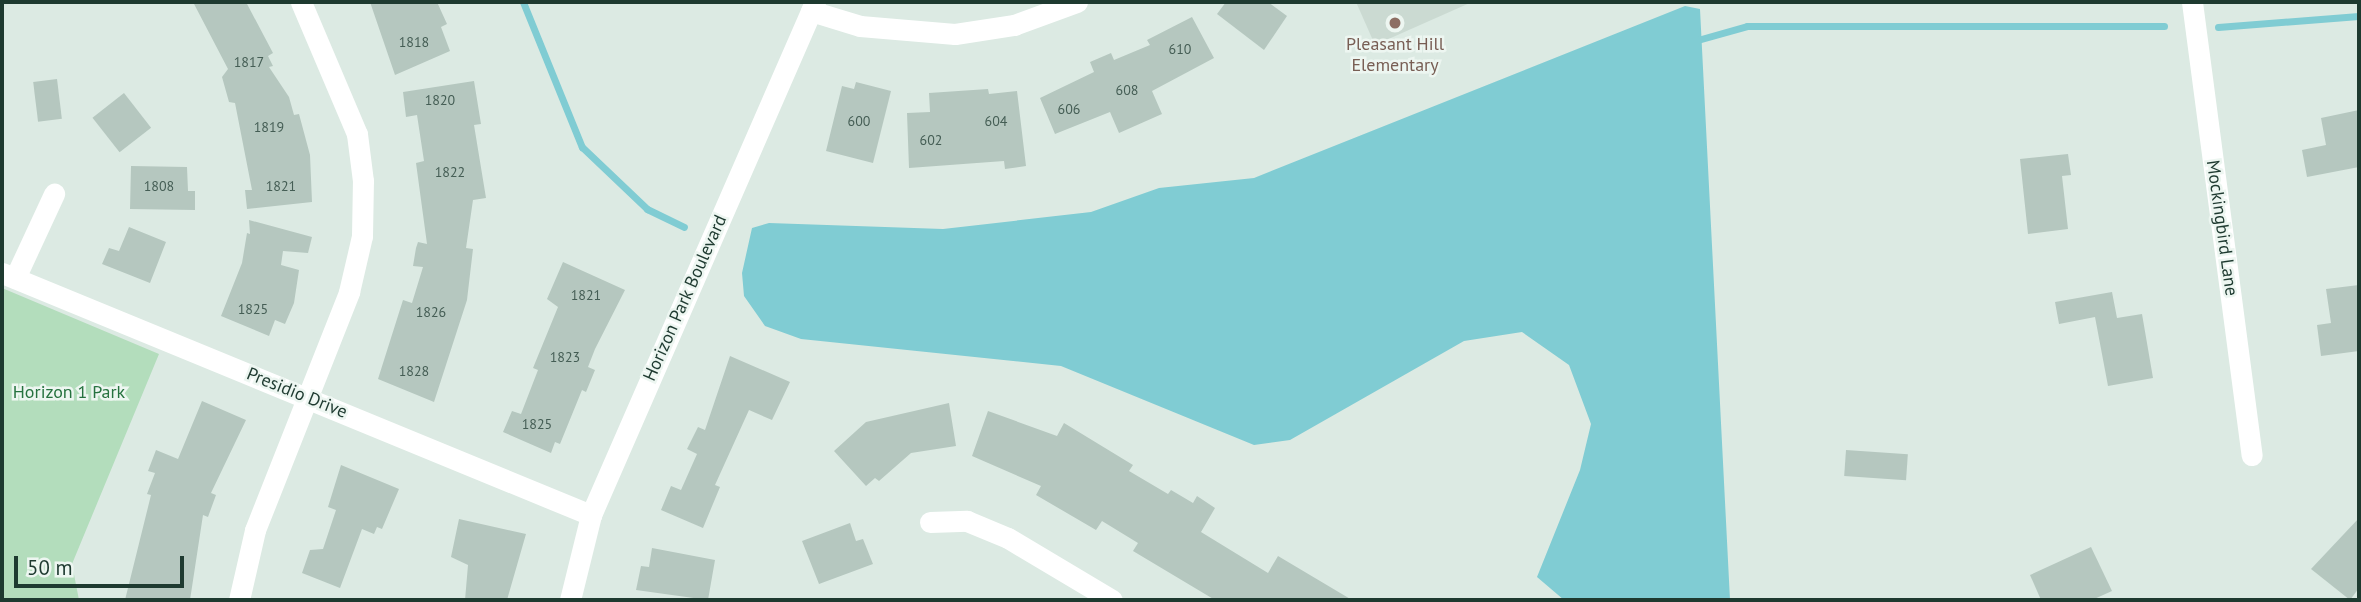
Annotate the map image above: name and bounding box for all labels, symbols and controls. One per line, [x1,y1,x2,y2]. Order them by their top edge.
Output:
marker: Pleasant Hill Elementary [1387,15,1403,31]
house number: 1818 [399,34,429,50]
place label: Pleasant Hill Elementary [1346,34,1444,76]
house number: 610 [1169,41,1191,57]
house number: 1817 [234,54,264,70]
house number: 608 [1116,82,1138,98]
house number: 1820 [425,92,455,108]
house number: 606 [1058,101,1080,117]
house number: 600 [848,113,870,129]
house number: 604 [985,113,1007,129]
house number: 1819 [254,119,284,135]
house number: 602 [920,132,942,148]
street label: Mockingbird Lane [2202,159,2242,297]
house number: 1822 [435,164,465,180]
house number: 1808 [144,178,174,194]
house number: 1821 [266,178,296,194]
street label: Horizon Park Boulevard [639,211,731,385]
house number: 1821 [571,287,601,303]
house number: 1825 [238,301,268,317]
house number: 1826 [416,304,446,320]
house number: 1823 [550,349,580,365]
street label: Presidio Drive [244,363,350,423]
house number: 1828 [399,363,429,379]
park label: Horizon 1 Park [13,381,125,403]
house number: 1825 [522,416,552,432]
scale bar [18,542,187,586]
text: 50 m [27,554,73,581]

